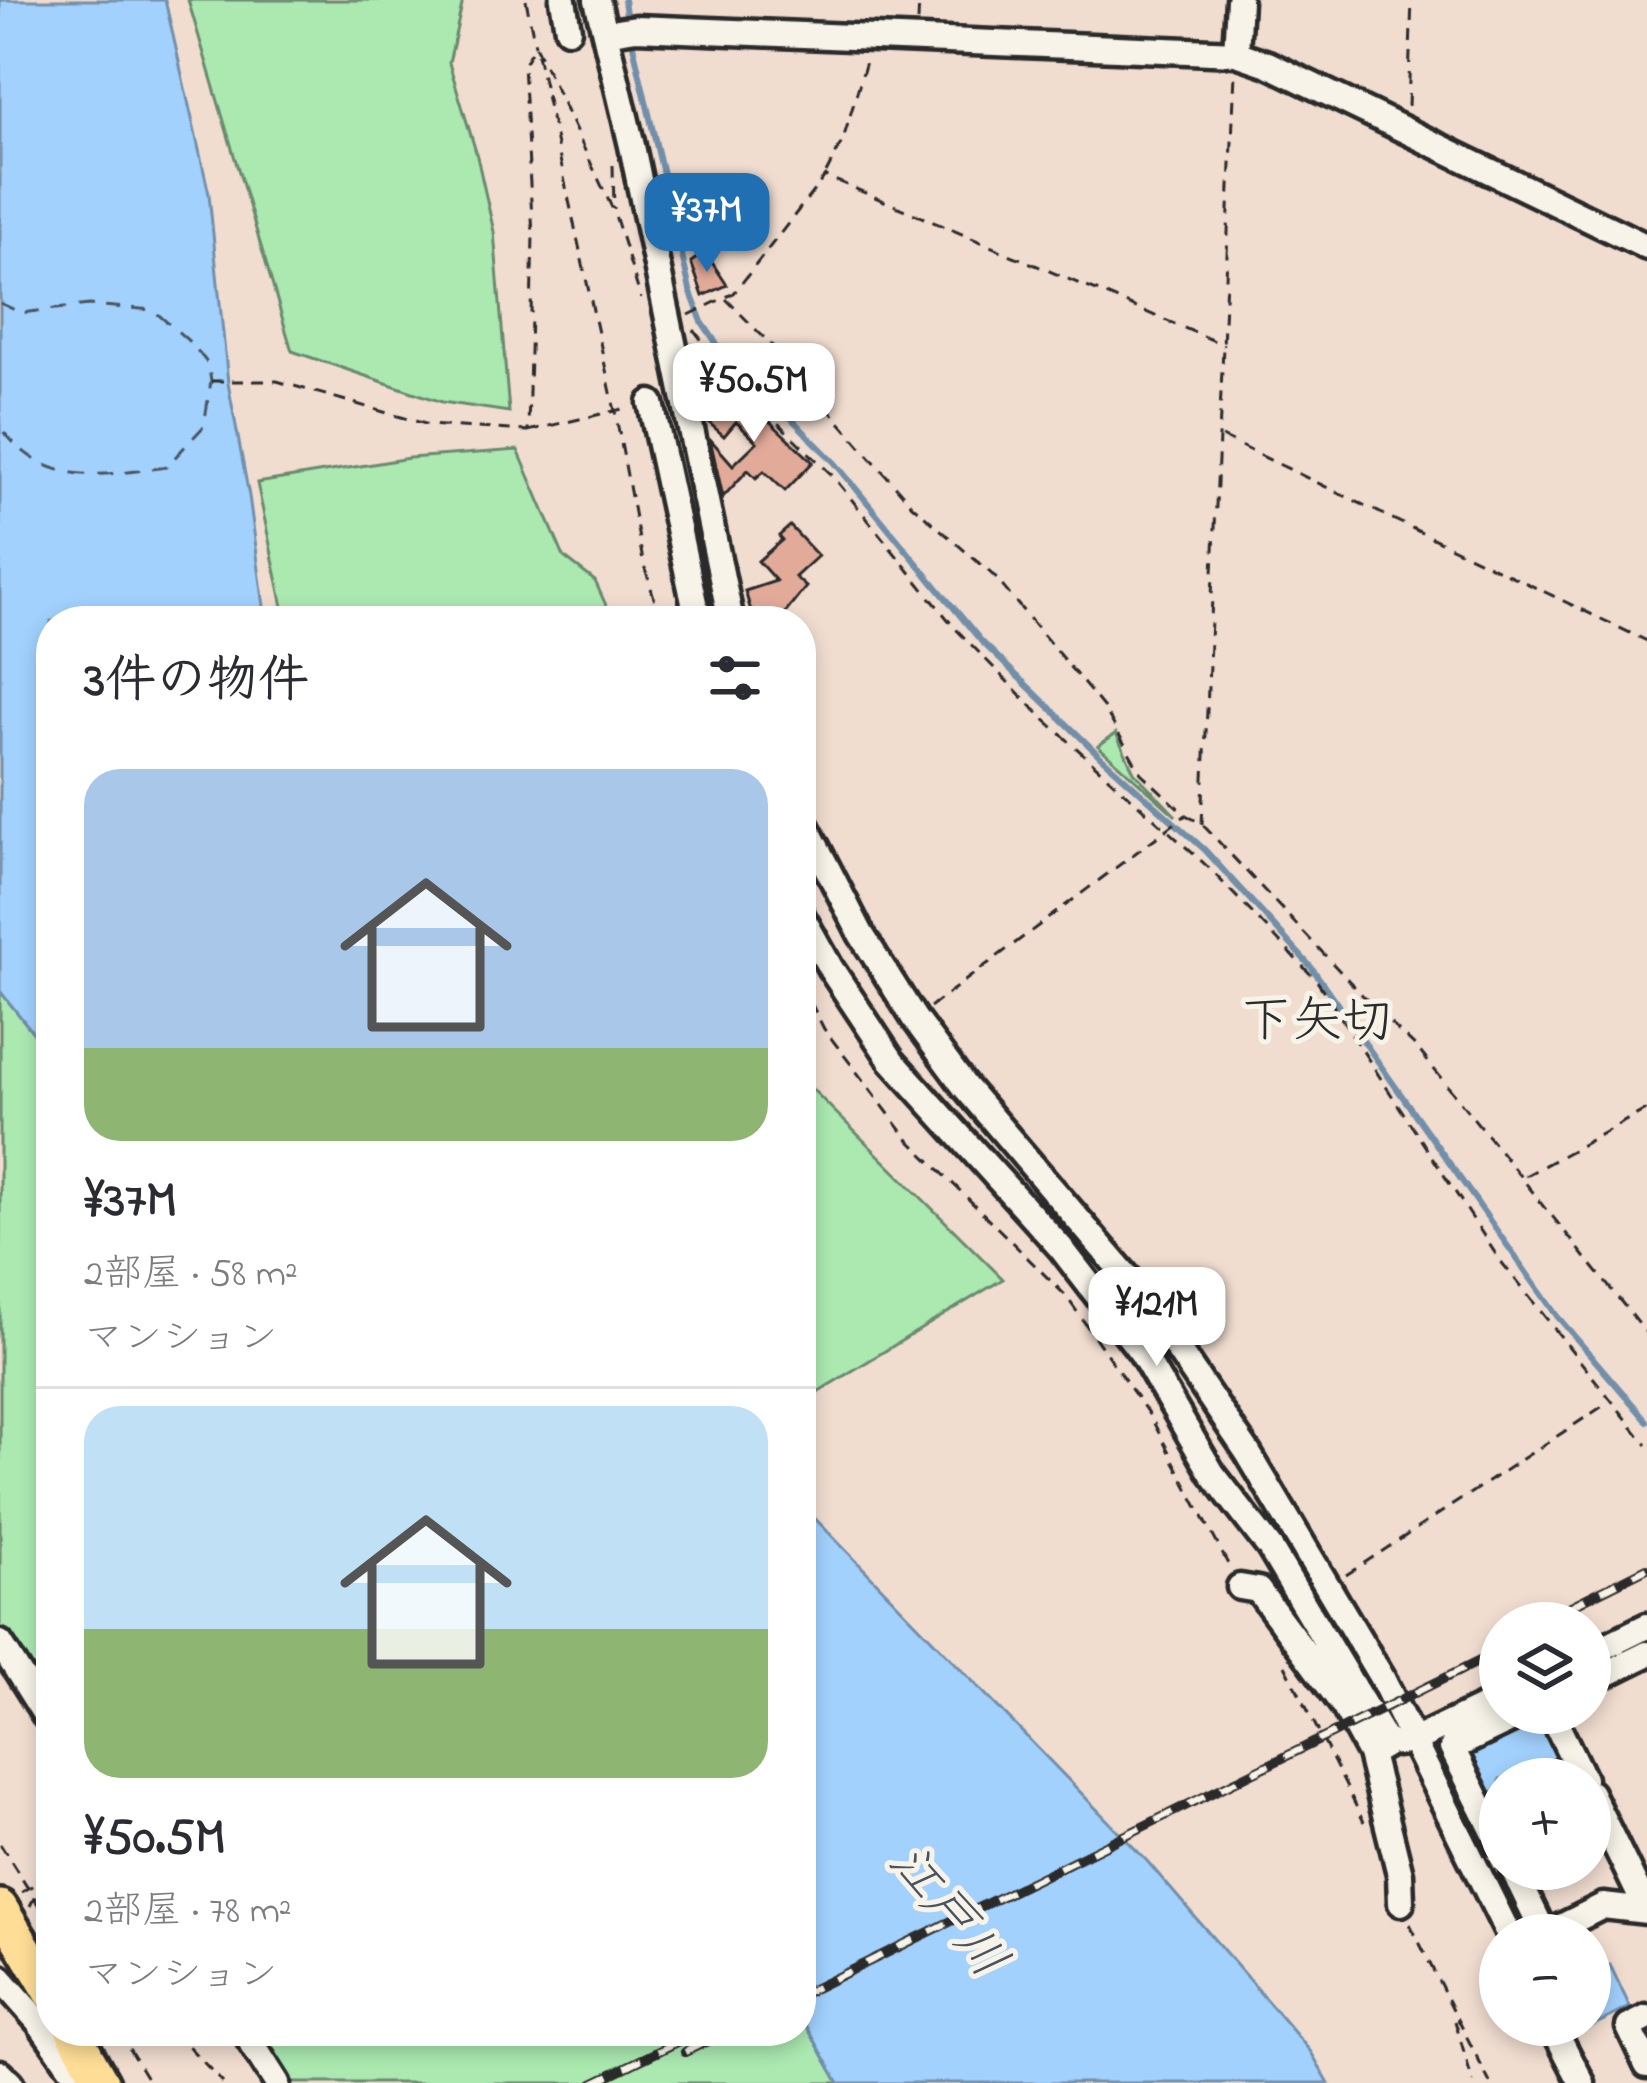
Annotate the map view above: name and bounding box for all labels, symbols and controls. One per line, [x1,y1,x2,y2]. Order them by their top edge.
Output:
pin: ¥37M [636,173,778,275]
text: ¥37M [671,183,743,240]
pin: ¥50.5M [656,343,852,445]
text: ¥50.5M [700,353,808,410]
text: 3件の物件 [84,645,309,720]
icon: filters [702,645,768,711]
icon: home [318,847,534,1063]
district label: 下矢切 [1240,986,1394,1061]
text: ¥37M [84,1165,177,1240]
text: 2部屋 · 58 m² [84,1247,298,1304]
pin: ¥121M [1073,1267,1241,1369]
text: ¥121M [1115,1277,1199,1334]
text: マンション [84,1311,277,1368]
icon: home [318,1484,534,1700]
map controls [1479,1602,1611,2046]
button: layers [1479,1602,1611,1734]
button: + [1479,1758,1611,1890]
text: ¥50.5M [84,1802,226,1877]
water label: 江戸川 [869,1830,1023,1996]
text: 2部屋 · 78 m² [84,1884,291,1941]
button: − [1479,1914,1611,2046]
text: マンション [84,1948,277,2005]

